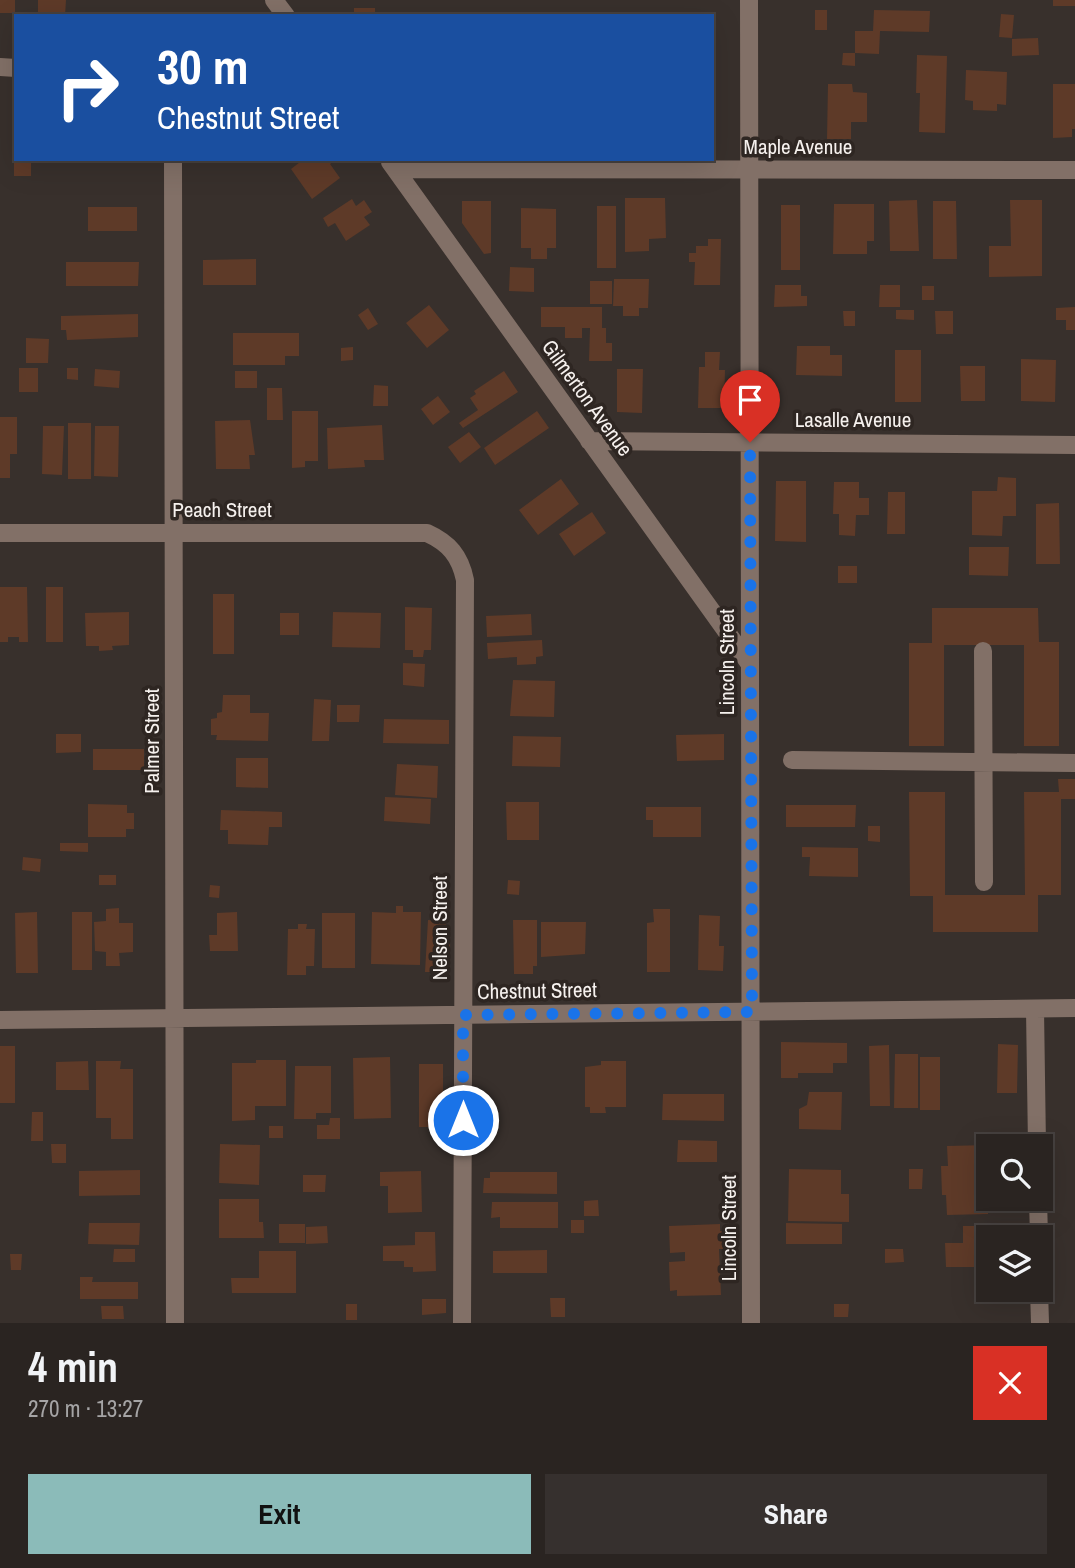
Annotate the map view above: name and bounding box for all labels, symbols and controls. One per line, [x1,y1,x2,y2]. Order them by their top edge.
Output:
text: 30 m [157,33,249,99]
icon: right [42,42,133,133]
text: Chestnut Street [157,96,339,139]
street label: Maple Avenue [744,132,852,161]
street label: Gilmerton Avenue [535,334,640,462]
pin [720,370,780,442]
icon: arrive [731,381,769,419]
street label: Lasalle Avenue [795,405,911,434]
street label: Peach Street [172,495,272,524]
street label: Lincoln Street [712,609,741,715]
street label: Palmer Street [137,688,166,794]
street label: Nelson Street [425,876,454,980]
street label: Chestnut Street [477,975,597,1006]
position arrow [426,1083,500,1157]
map controls [976,1134,1053,1302]
button: search [976,1134,1053,1211]
street label: Lincoln Street [714,1175,743,1281]
button: layers [976,1225,1053,1302]
text: 4 min [28,1339,118,1395]
button: close [973,1346,1047,1420]
text: 270 m · 13:27 [28,1393,143,1424]
button: Exit [28,1474,531,1554]
button: Share [545,1474,1047,1554]

